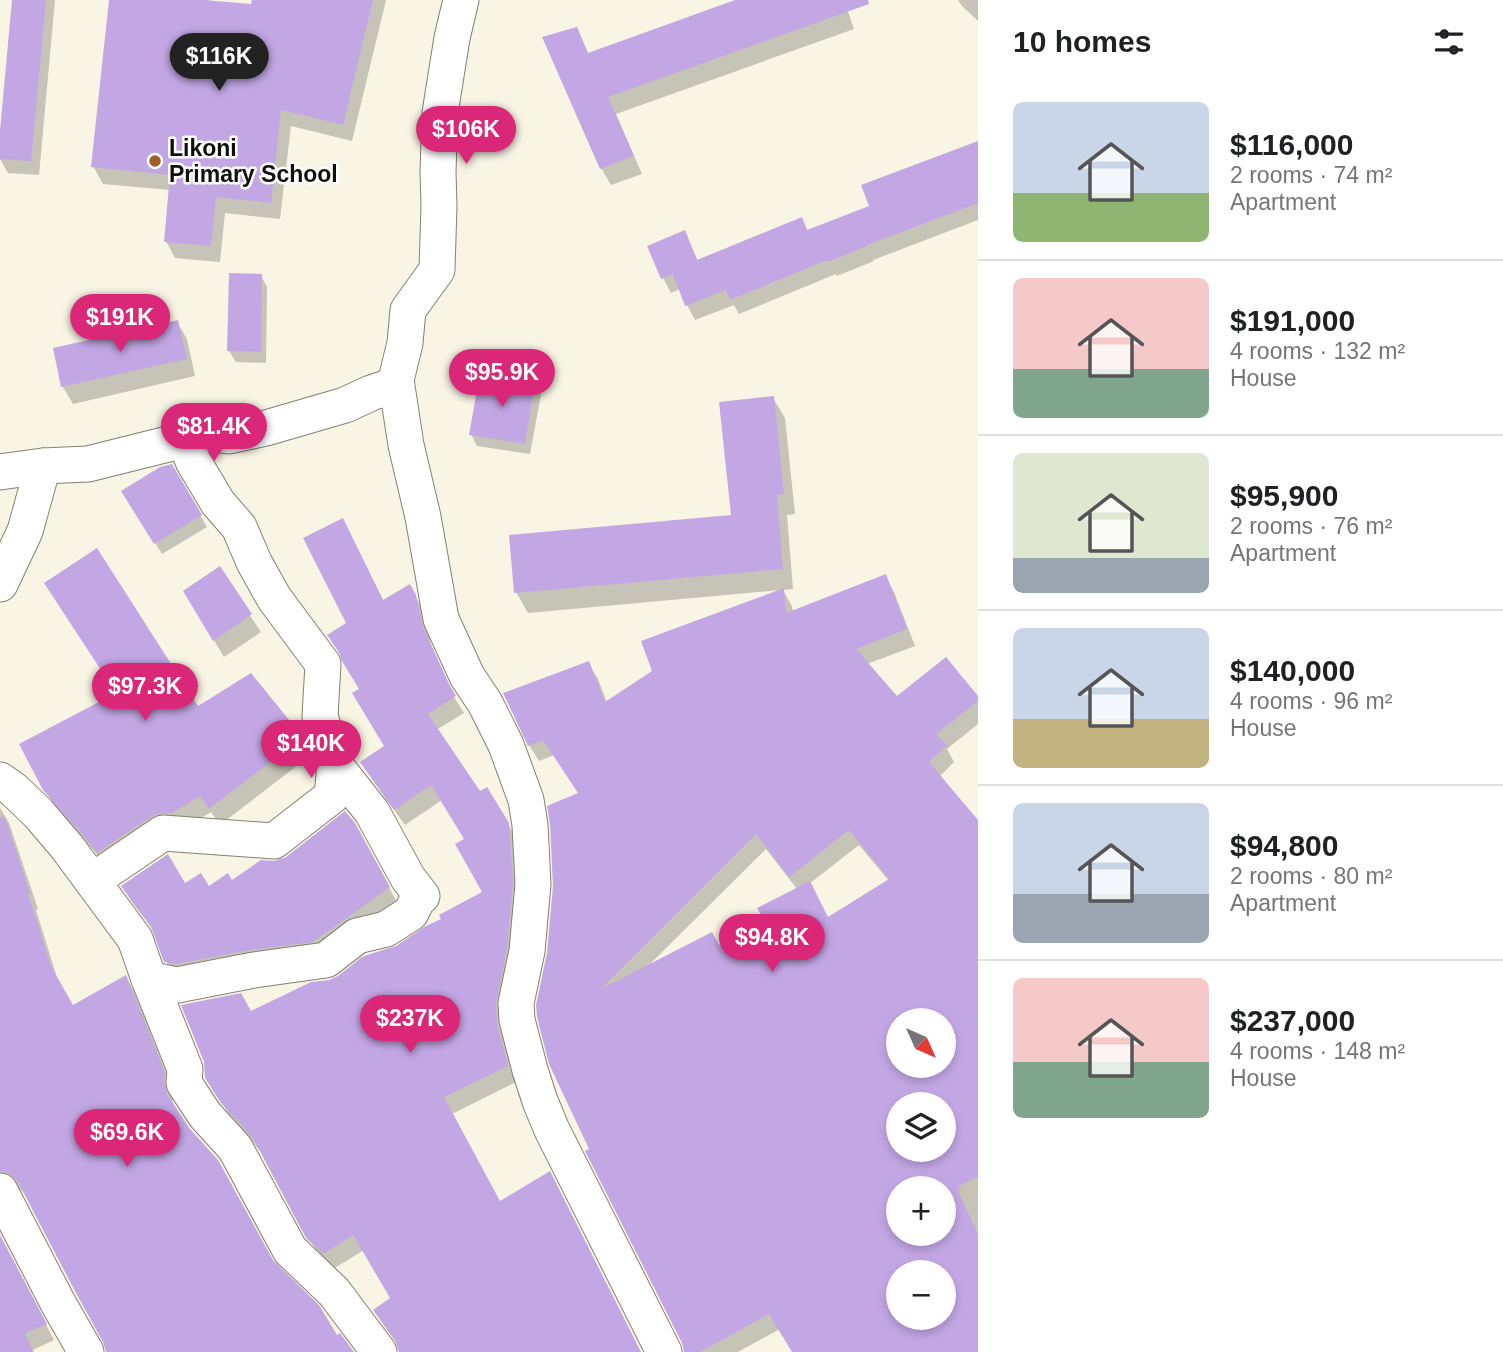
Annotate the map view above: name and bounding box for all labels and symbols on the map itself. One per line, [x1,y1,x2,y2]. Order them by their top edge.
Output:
pin: $116K [170,34,268,93]
pin: $106K [417,106,515,166]
place label: Likoni Primary School [169,135,338,187]
marker: Likoni Primary School [147,153,163,169]
pin: $191K [71,294,169,354]
pin: $95.9K [445,350,559,409]
pin: $81.4K [157,404,271,463]
pin: $97.3K [88,664,202,723]
pin: $140K [262,720,360,780]
pin: $94.8K [715,914,829,974]
pin: $237K [361,996,459,1055]
north arrow [886,1008,956,1078]
pin: $69.6K [70,1110,184,1169]

